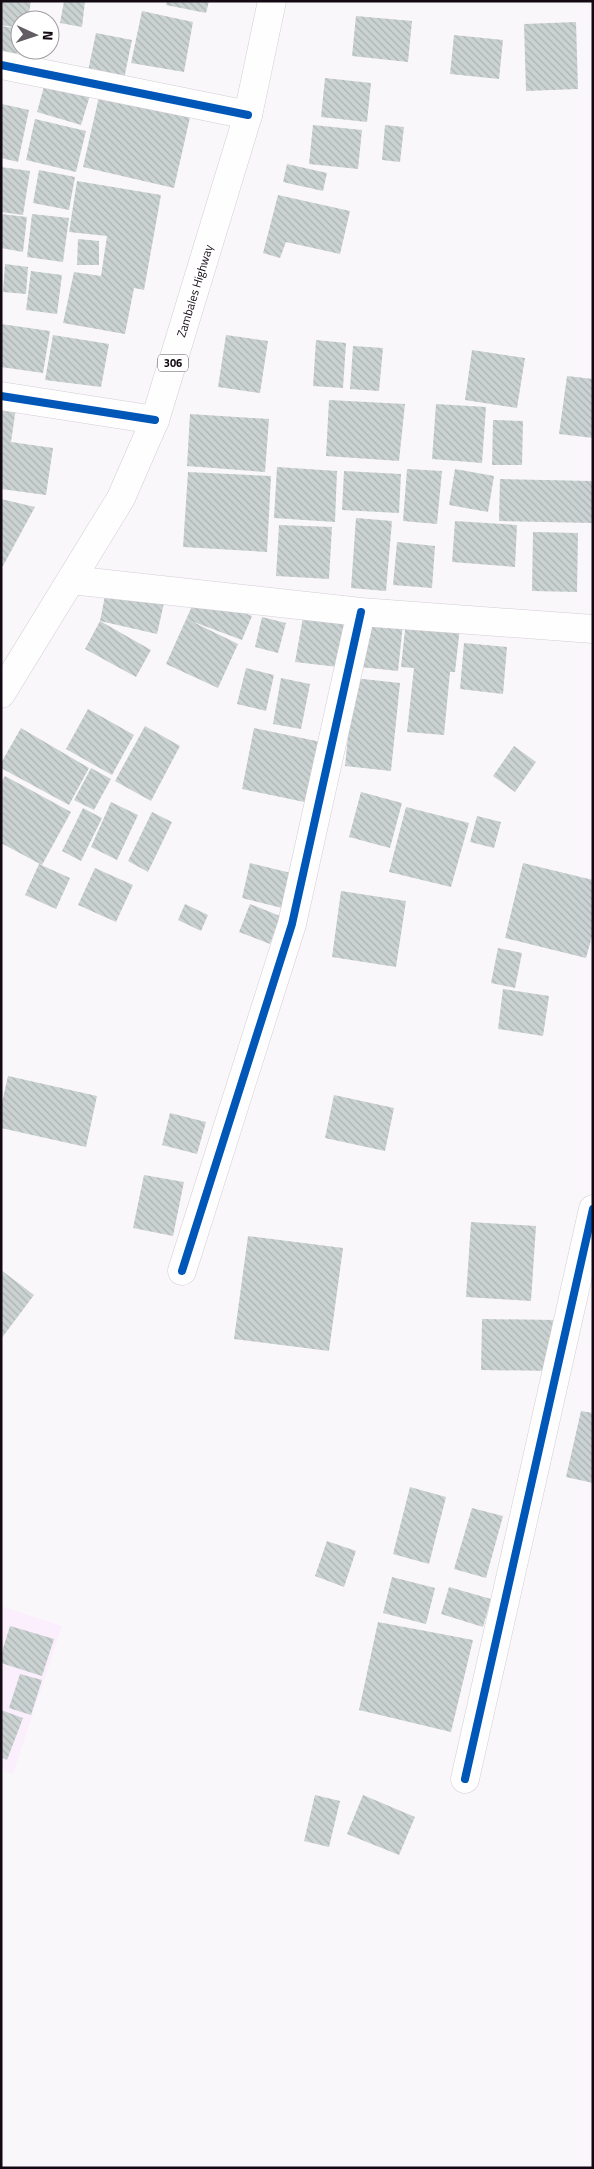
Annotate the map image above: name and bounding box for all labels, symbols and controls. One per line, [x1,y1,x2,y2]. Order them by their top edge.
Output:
north arrow [10,10,60,60]
text: N [38,30,59,41]
street label: Zambales Highway [171,242,218,340]
road number: 306 [158,354,188,372]

